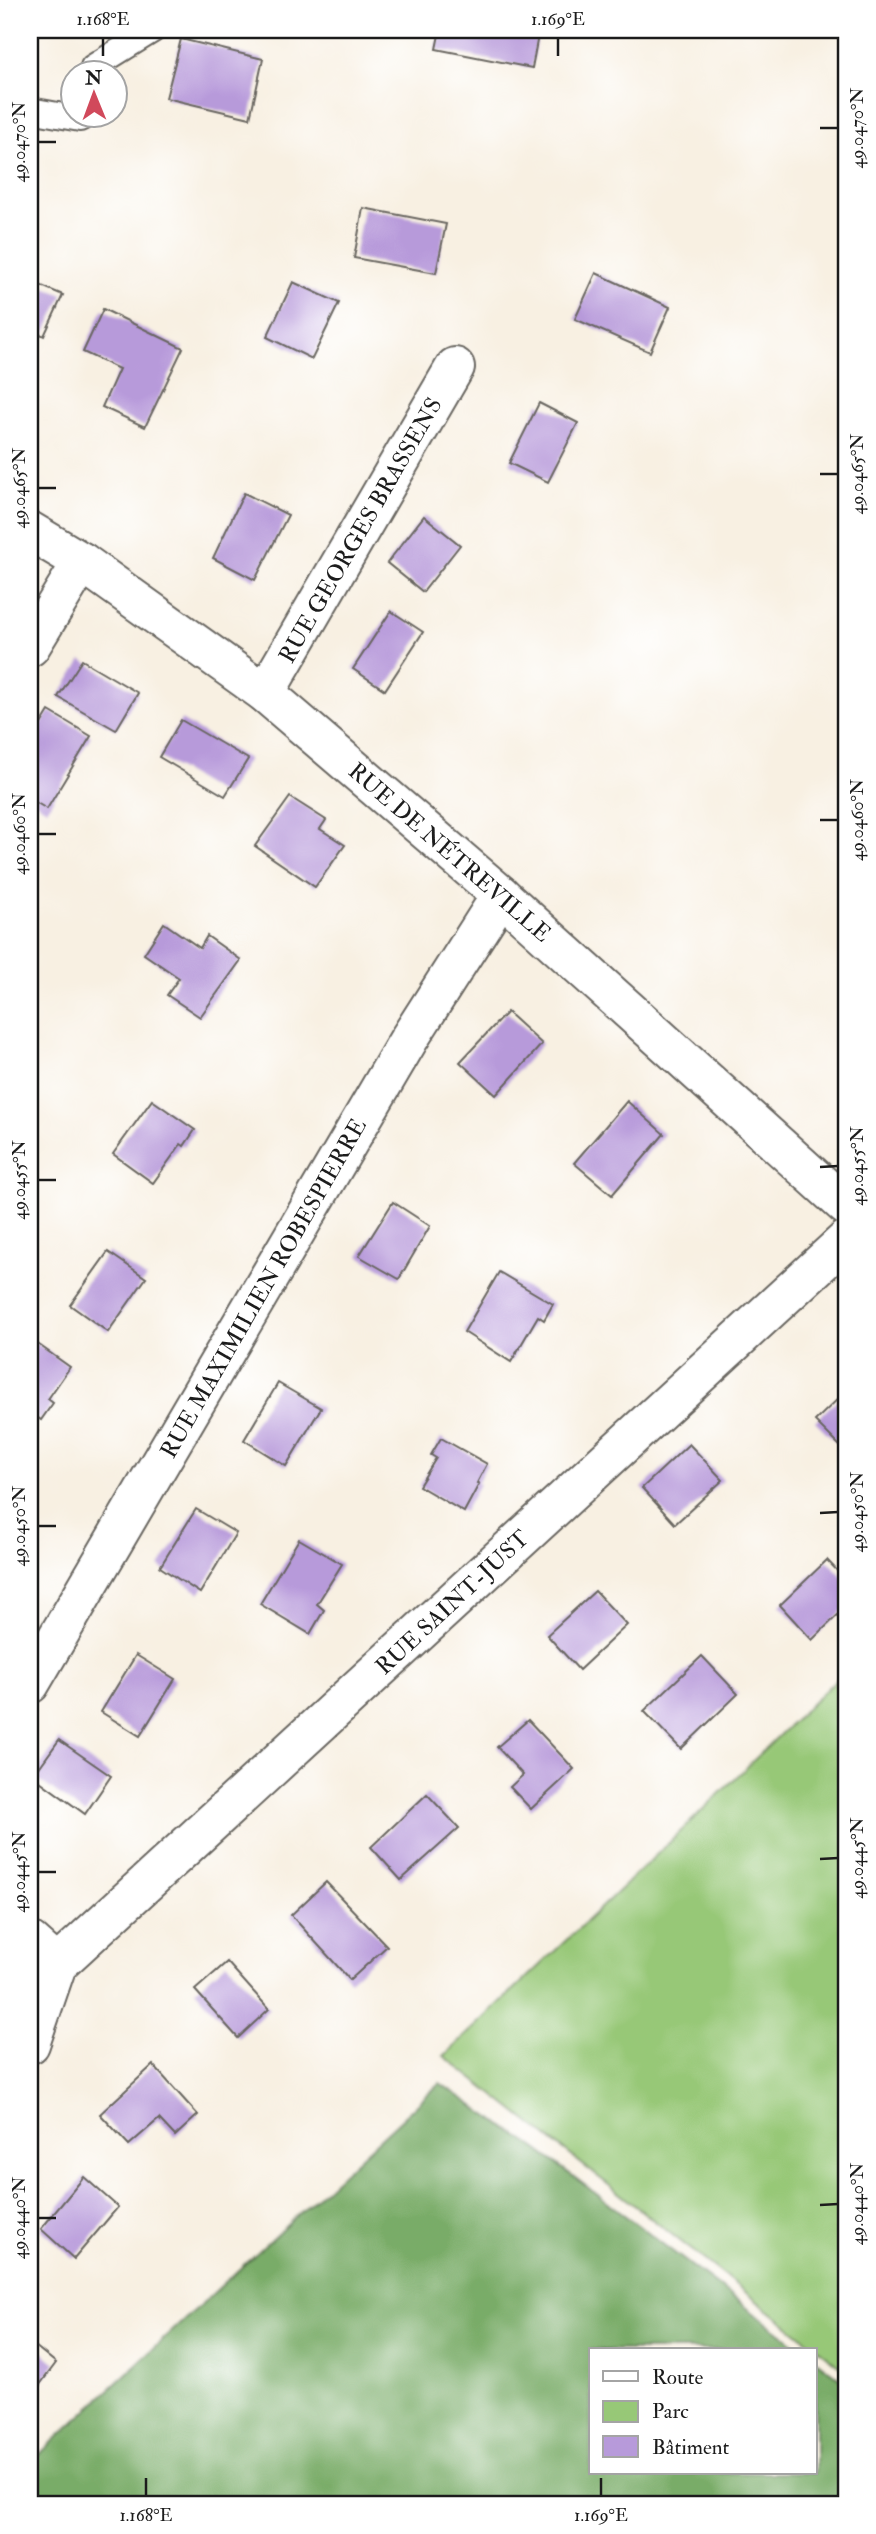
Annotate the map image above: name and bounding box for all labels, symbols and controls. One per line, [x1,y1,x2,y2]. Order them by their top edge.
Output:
text: 1.168°E [76,8,130,31]
text: 1.169°E [531,8,585,31]
north arrow [60,60,130,130]
text: N [84,66,103,90]
text: 49.0470°N [846,88,869,168]
text: 49.0470°N [8,102,31,182]
street label: RUE GEORGES BRASSENS [272,392,448,668]
text: 49.0465°N [846,434,869,514]
text: 49.0465°N [8,448,31,528]
street label: RUE DE NÉTREVILLE [342,757,557,948]
text: 49.0460°N [846,779,869,861]
text: 49.0460°N [8,793,31,875]
street label: RUE MAXIMILIEN ROBESPIERRE [154,1113,373,1463]
text: 49.0455°N [846,1126,869,1206]
text: 49.0455°N [8,1140,31,1220]
text: 49.0450°N [846,1472,869,1552]
text: 49.0450°N [8,1486,31,1566]
street label: RUE SAINT-JUST [370,1524,535,1681]
text: 49.0445°N [846,1817,869,1899]
text: 49.0445°N [8,1831,31,1913]
text: 49.0440°N [846,2163,869,2245]
text: 49.0440°N [8,2177,31,2259]
legend [589,2348,816,2474]
text: Route [652,2364,704,2391]
text: Parc [652,2398,689,2425]
text: Bâtiment [652,2434,729,2461]
text: 1.168°E [119,2504,173,2527]
text: 1.169°E [574,2504,628,2527]

